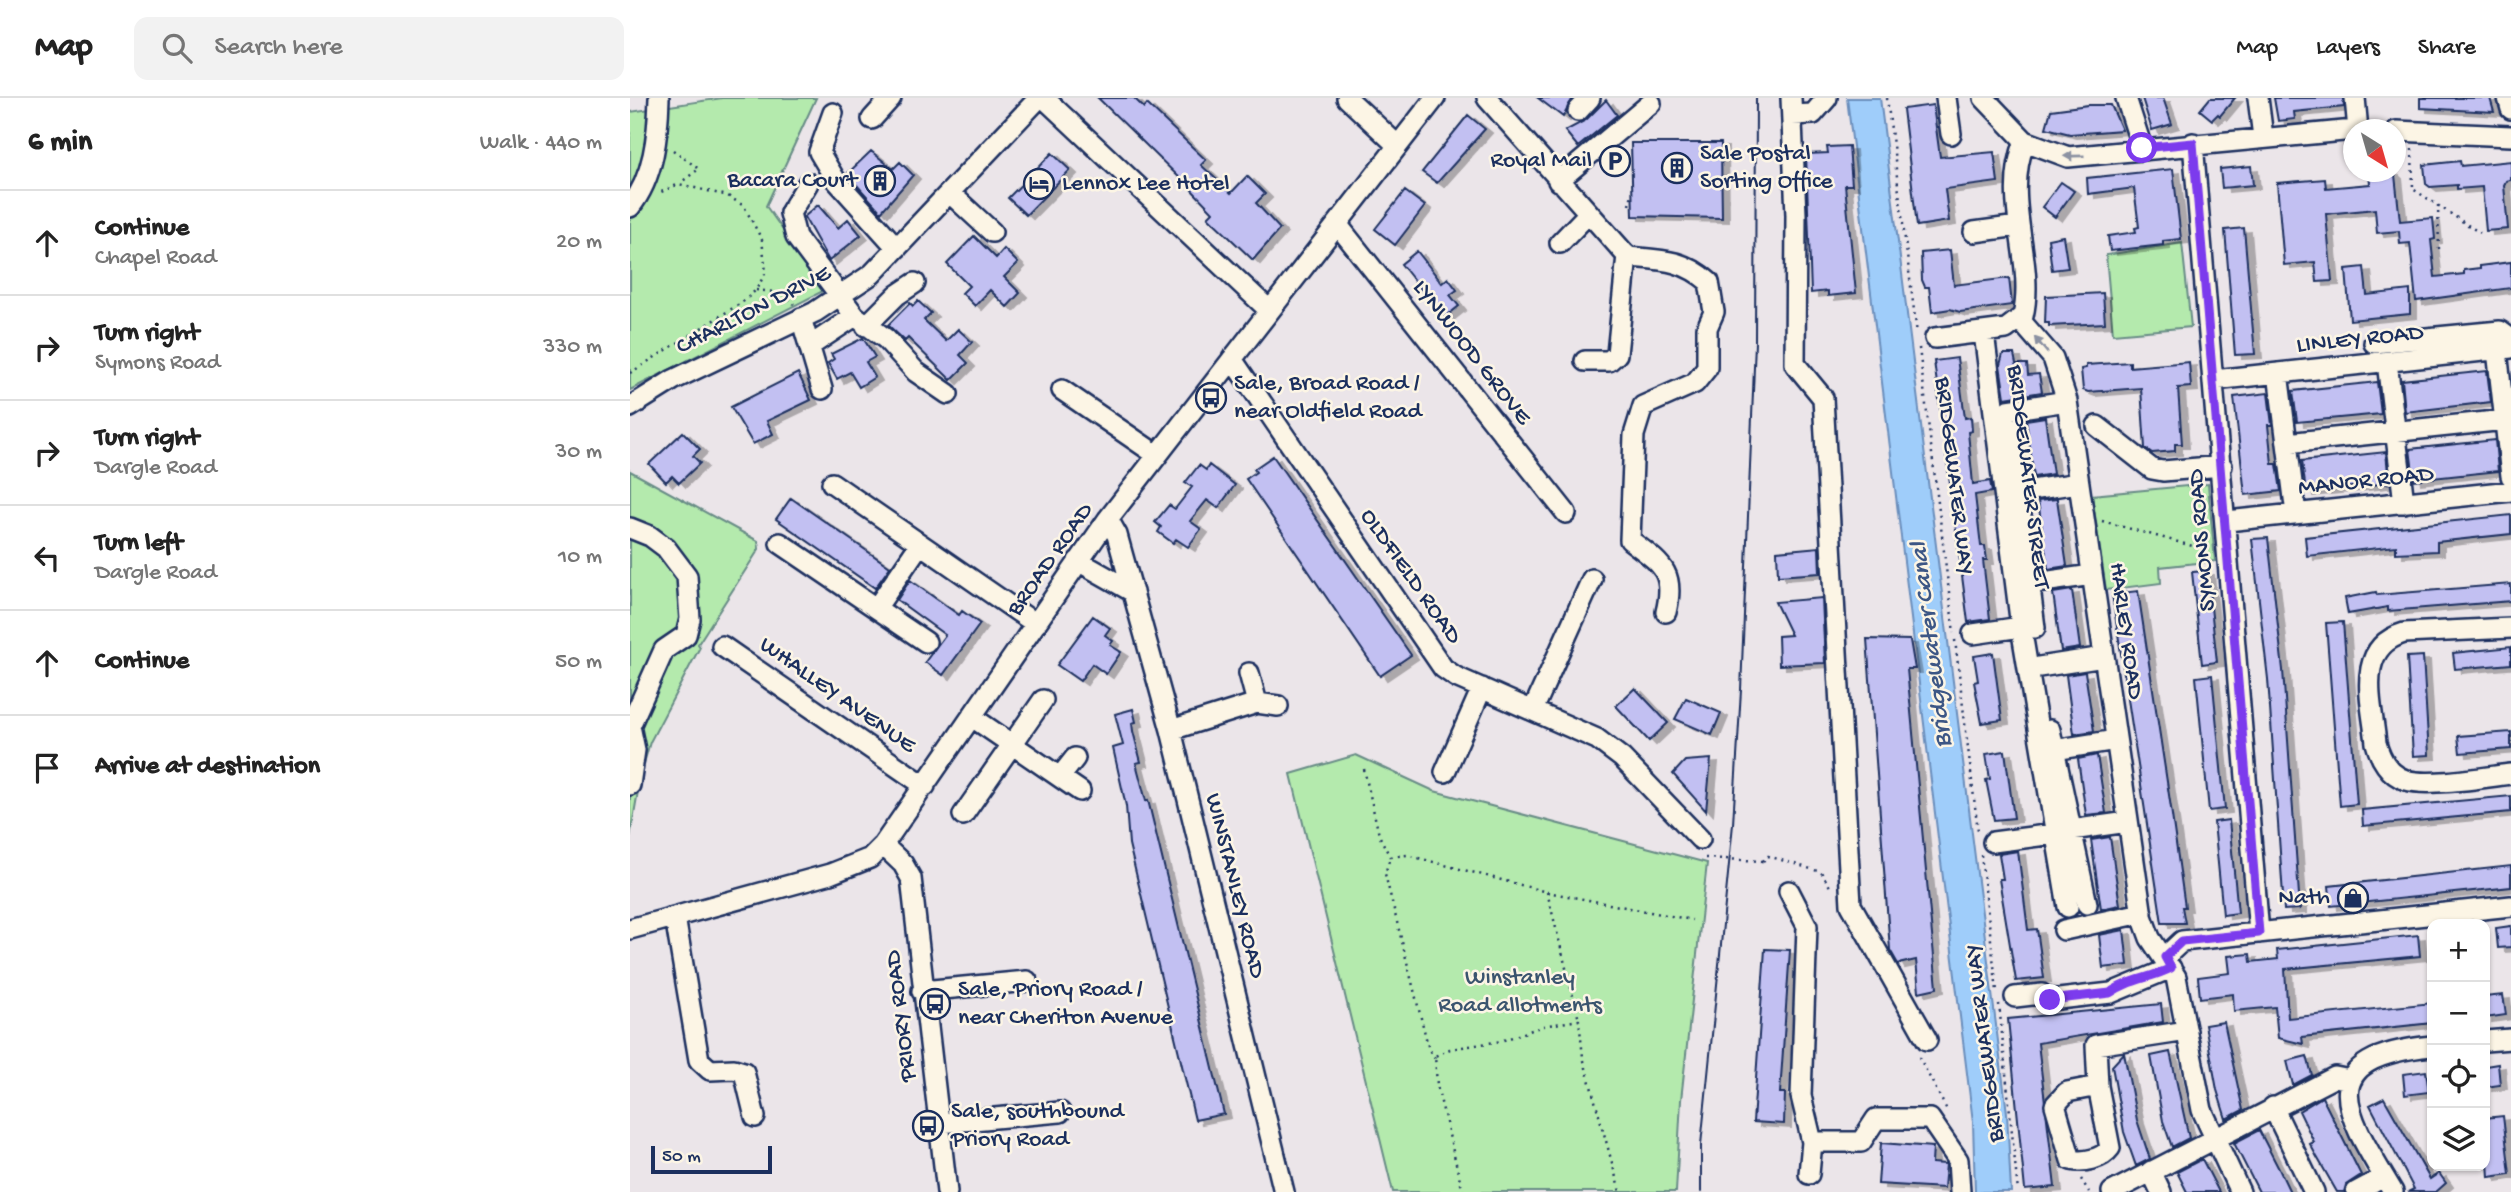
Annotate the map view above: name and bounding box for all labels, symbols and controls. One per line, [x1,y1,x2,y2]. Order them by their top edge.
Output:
search box [134,17,624,80]
text: Map [35,29,92,67]
icon: search [158,29,196,67]
text: Search here [214,33,343,64]
text: Map [2236,34,2278,63]
text: Layers [2316,34,2380,63]
text: Share [2418,34,2476,63]
north arrow [2343,119,2406,182]
text: 6 min [28,126,92,161]
text: Walk · 440 m [480,130,602,157]
route start [2126,132,2157,163]
place label: Sale Postal Sorting Office [1700,140,1833,197]
parking icon: Royal Mail [1598,144,1632,178]
place label: Royal Mail [1490,147,1592,176]
one-way arrow [2063,150,2085,161]
building icon: Sale Postal Sorting Office [1660,151,1694,185]
building icon: Bacara Court [863,164,897,198]
place label: Bacara Court [726,167,859,196]
hotel icon: Lennox Lee Hotel [1022,167,1056,201]
place label: Lennox Lee Hotel [1062,170,1230,199]
text: Continue [95,214,189,245]
icon: ahead [28,224,66,262]
text: 20 m [556,229,602,256]
text: Chapel Road [95,245,217,272]
street label: CHARLTON DRIVE [672,259,837,362]
street label: LYNWOOD GROVE [1405,274,1537,432]
text: Turn right [95,319,199,350]
street label: LINLEY ROAD [2295,319,2425,361]
icon: right [28,329,66,367]
text: 330 m [543,334,602,361]
one-way arrow [2034,336,2049,353]
text: Symons Road [95,350,220,377]
street label: BRIDGEWATER STREET [1999,362,2055,592]
place label: Sale, Broad Road / near Oldfield Road [1234,370,1423,427]
street label: BRIDGEWATER WAY [1926,374,1980,577]
bus stop icon: Sale, Broad Road / near Oldfield Road [1194,381,1228,415]
text: Turn right [95,424,199,455]
icon: right [28,434,66,472]
text: 30 m [555,439,602,466]
text: Dargle Road [95,455,217,482]
street label: MANOR ROAD [2297,460,2435,504]
street label: SYMONS ROAD [2182,467,2224,612]
street label: BROAD ROAD [1001,497,1101,623]
street label: OLDFIELD ROAD [1353,504,1468,651]
text: Turn left [95,529,183,560]
icon: left [28,539,66,577]
water label: Bridgewater Canal [1905,539,1961,749]
text: 10 m [558,544,602,571]
text: Dargle Road [95,560,217,587]
street label: HARLEY ROAD [2101,561,2149,702]
street label: WHALLEY AVENUE [753,631,922,761]
icon: ahead [28,644,66,682]
text: Continue [95,647,189,678]
text: 50 m [555,649,602,676]
icon: arrive [28,749,66,787]
text: Arrive at destination [95,752,320,783]
street label: WINSTANLEY ROAD [1197,791,1271,982]
shop icon: Nath [2336,881,2370,915]
place label: Nath [2278,884,2330,913]
map controls [2427,919,2490,1171]
button: + [2427,919,2490,982]
street label: BRIDGEWATER WAY [1959,942,2013,1145]
street label: PRIORY ROAD [880,948,925,1084]
park label: Winstanley Road allotments [1438,964,1603,1021]
place label: Sale, Priory Road / near Cheriton Avenue [958,976,1173,1033]
button: − [2427,982,2490,1045]
route end [2034,984,2065,1015]
bus stop icon: Sale, Priory Road / near Cheriton Avenue [918,987,952,1021]
button: locate [2427,1045,2490,1108]
place label: Sale, southbound Priory Road [950,1098,1125,1155]
button: layers [2427,1108,2490,1171]
bus stop icon: Sale, southbound Priory Road [911,1109,945,1143]
scale bar [651,1143,772,1175]
text: 50 m [662,1146,701,1169]

